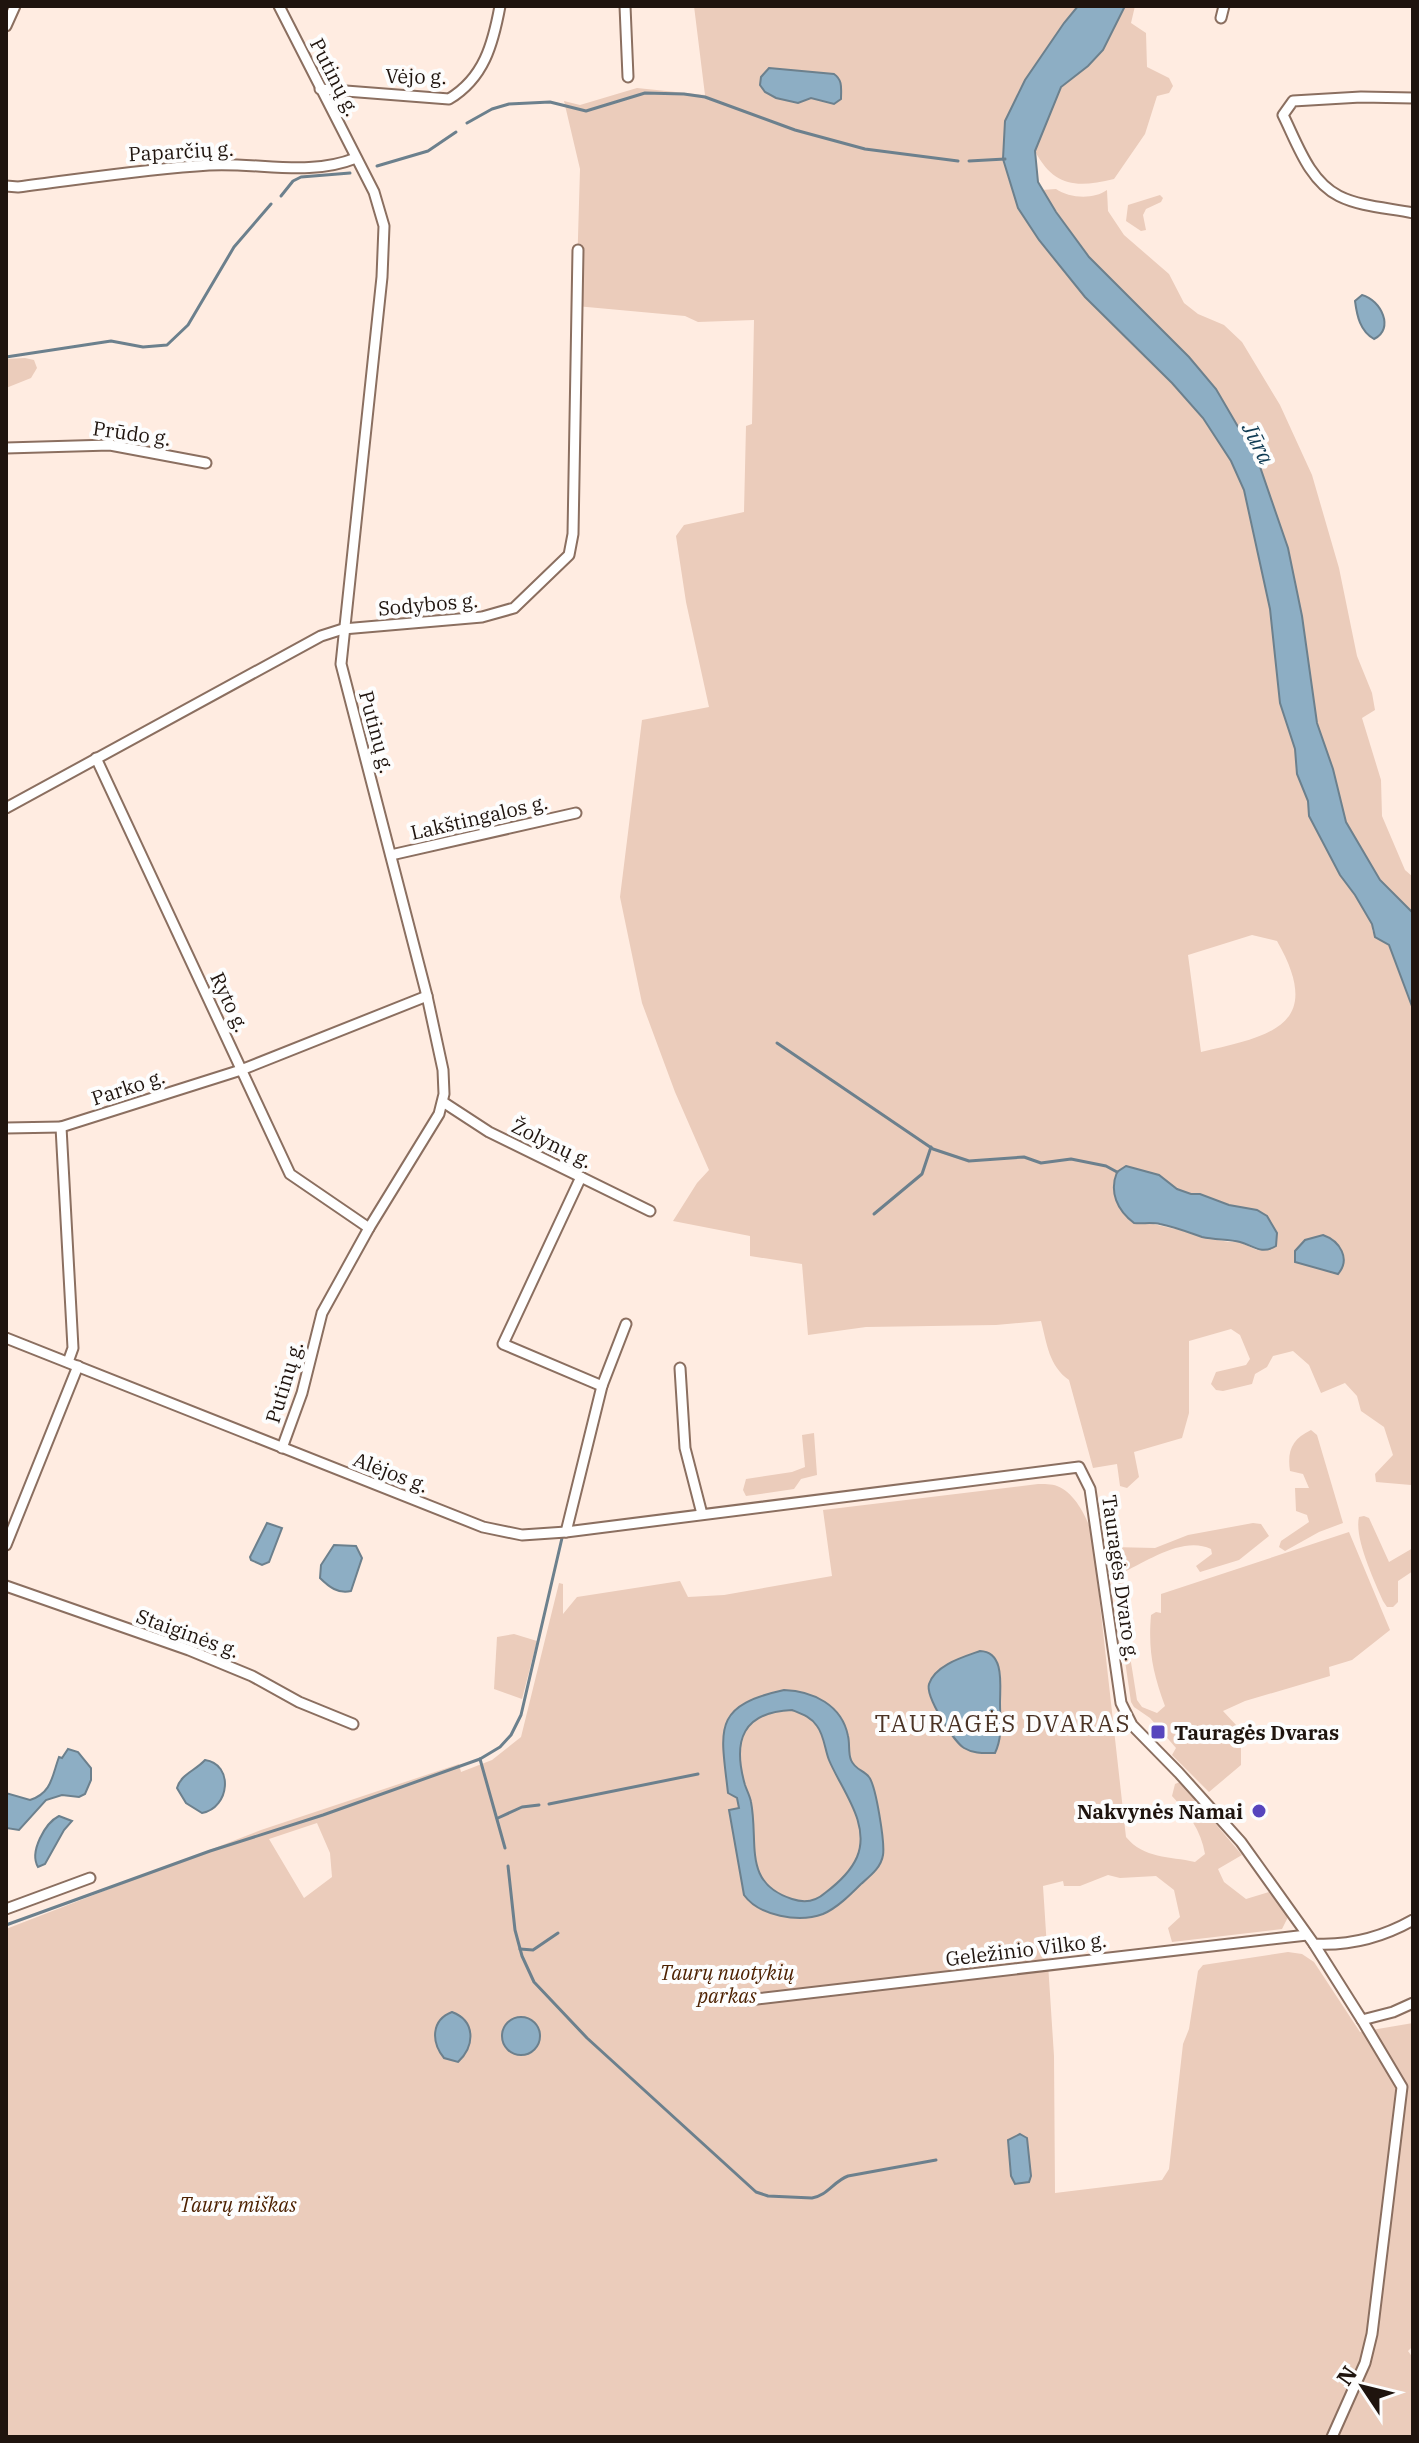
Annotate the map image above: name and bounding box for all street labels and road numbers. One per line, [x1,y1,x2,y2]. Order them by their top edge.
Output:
street label: Putinų g. [304,33,366,121]
street label: Vėjo g. [385,62,447,90]
street label: Paparčių g. [128,135,234,167]
street label: Prūdo g. [91,414,173,452]
street label: Sodybos g. [377,586,479,622]
street label: Putinų g. [353,688,401,776]
street label: Lakštingalos g. [408,788,550,846]
street label: Ryto g. [204,968,256,1036]
street label: Parko g. [88,1062,168,1112]
street label: Žolynų g. [507,1112,597,1174]
street label: Putinų g. [259,1338,309,1426]
street label: Alėjos g. [350,1445,432,1499]
street label: Tauragės Dvaro g. [1096,1493,1146,1663]
street label: Staiginės g. [133,1602,243,1664]
street label: Geležinio Vilko g. [944,1926,1108,1972]

